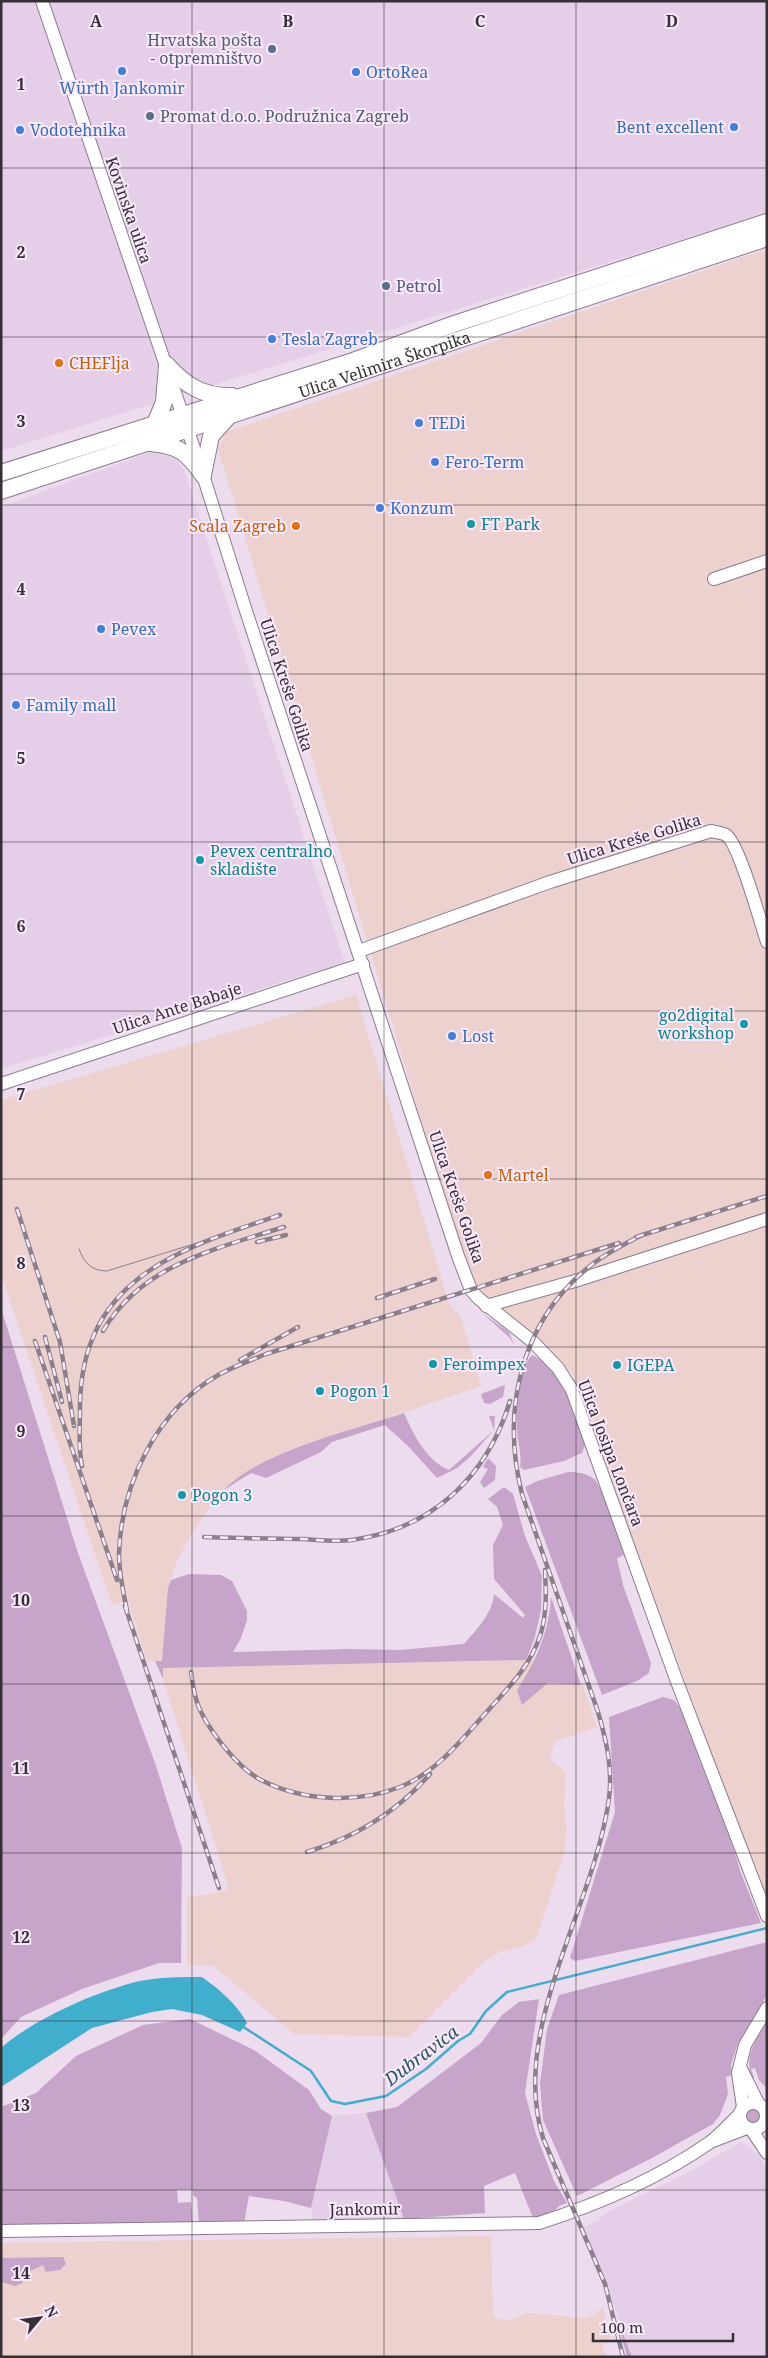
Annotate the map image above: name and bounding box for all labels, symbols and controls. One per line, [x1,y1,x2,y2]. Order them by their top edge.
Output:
text: A [90,10,103,32]
text: B [283,10,294,32]
text: C [475,10,486,32]
text: D [666,10,678,32]
place label: Hrvatska pošta - otpremništvo [147,29,262,69]
marker: Hrvatska pošta - otpremništvo [266,43,278,55]
place label: OrtoRea [366,61,428,83]
marker: Würth Jankomir [116,65,128,77]
marker: OrtoRea [350,66,362,78]
text: 1 [16,73,26,95]
place label: Würth Jankomir [59,77,185,99]
place label: Promat d.o.o. Podružnica Zagreb [160,105,409,127]
marker: Promat d.o.o. Podružnica Zagreb [144,110,156,122]
place label: Bent excellent [616,116,724,138]
place label: Vodotehnika [30,119,126,141]
marker: Bent excellent [728,121,740,133]
marker: Vodotehnika [14,124,26,136]
street label: Kovinska ulica [100,154,158,266]
text: 2 [16,241,26,263]
place label: Petrol [396,275,442,297]
marker: Petrol [380,280,392,292]
street label: Ulica Velimira Škorpika [296,326,473,403]
place label: Tesla Zagreb [282,328,378,350]
marker: Tesla Zagreb [266,333,278,345]
place label: CHEFlja [69,352,130,374]
marker: CHEFlja [53,357,65,369]
text: 3 [16,410,26,432]
place label: TEDi [429,412,466,434]
marker: TEDi [413,417,425,429]
place label: Fero-Term [445,451,524,473]
marker: Fero-Term [429,456,441,468]
place label: Konzum [390,497,454,519]
marker: Konzum [374,502,386,514]
place label: FT Park [481,513,541,535]
place label: Scala Zagreb [189,515,286,537]
marker: FT Park [465,518,477,530]
marker: Scala Zagreb [290,520,302,532]
text: 4 [16,578,26,600]
street label: Ulica Kreše Golika [255,616,319,754]
place label: Pevex [111,618,157,640]
marker: Pevex [95,623,107,635]
place label: Family mall [26,694,116,716]
marker: Family mall [10,699,22,711]
text: 5 [16,747,26,769]
street label: Ulica Kreše Golika [564,808,704,870]
place label: Pevex centralno skladište [210,840,333,880]
marker: Pevex centralno skladište [194,854,206,866]
text: 6 [16,915,26,937]
street label: Ulica Ante Babaje [110,977,244,1039]
place label: go2digital workshop [658,1004,734,1044]
marker: go2digital workshop [738,1018,750,1030]
place label: Lost [462,1025,494,1047]
marker: Lost [446,1030,458,1042]
text: 7 [16,1083,26,1105]
street label: Ulica Kreše Golika [424,1128,490,1266]
place label: Martel [498,1164,549,1186]
marker: Martel [482,1169,494,1181]
text: 8 [16,1252,26,1274]
place label: Feroimpex [443,1353,526,1375]
place label: IGEPA [627,1354,675,1376]
marker: Feroimpex [427,1358,439,1370]
marker: IGEPA [611,1359,623,1371]
street label: Ulica Josipa Lončara [573,1376,649,1530]
place label: Pogon 1 [330,1380,390,1402]
marker: Pogon 1 [314,1385,326,1397]
text: 9 [16,1420,26,1442]
place label: Pogon 3 [192,1484,252,1506]
marker: Pogon 3 [176,1489,188,1501]
text: 10 [12,1589,30,1611]
text: 11 [12,1757,30,1779]
text: 12 [12,1926,30,1948]
water label: Dubravica [378,2019,463,2091]
text: 13 [12,2094,30,2116]
street label: Jankomir [328,2197,401,2221]
text: 14 [12,2262,30,2284]
north arrow [15,2293,65,2343]
text: N [41,2302,63,2321]
scale bar [593,2310,733,2342]
text: 100 m [600,2317,643,2337]

